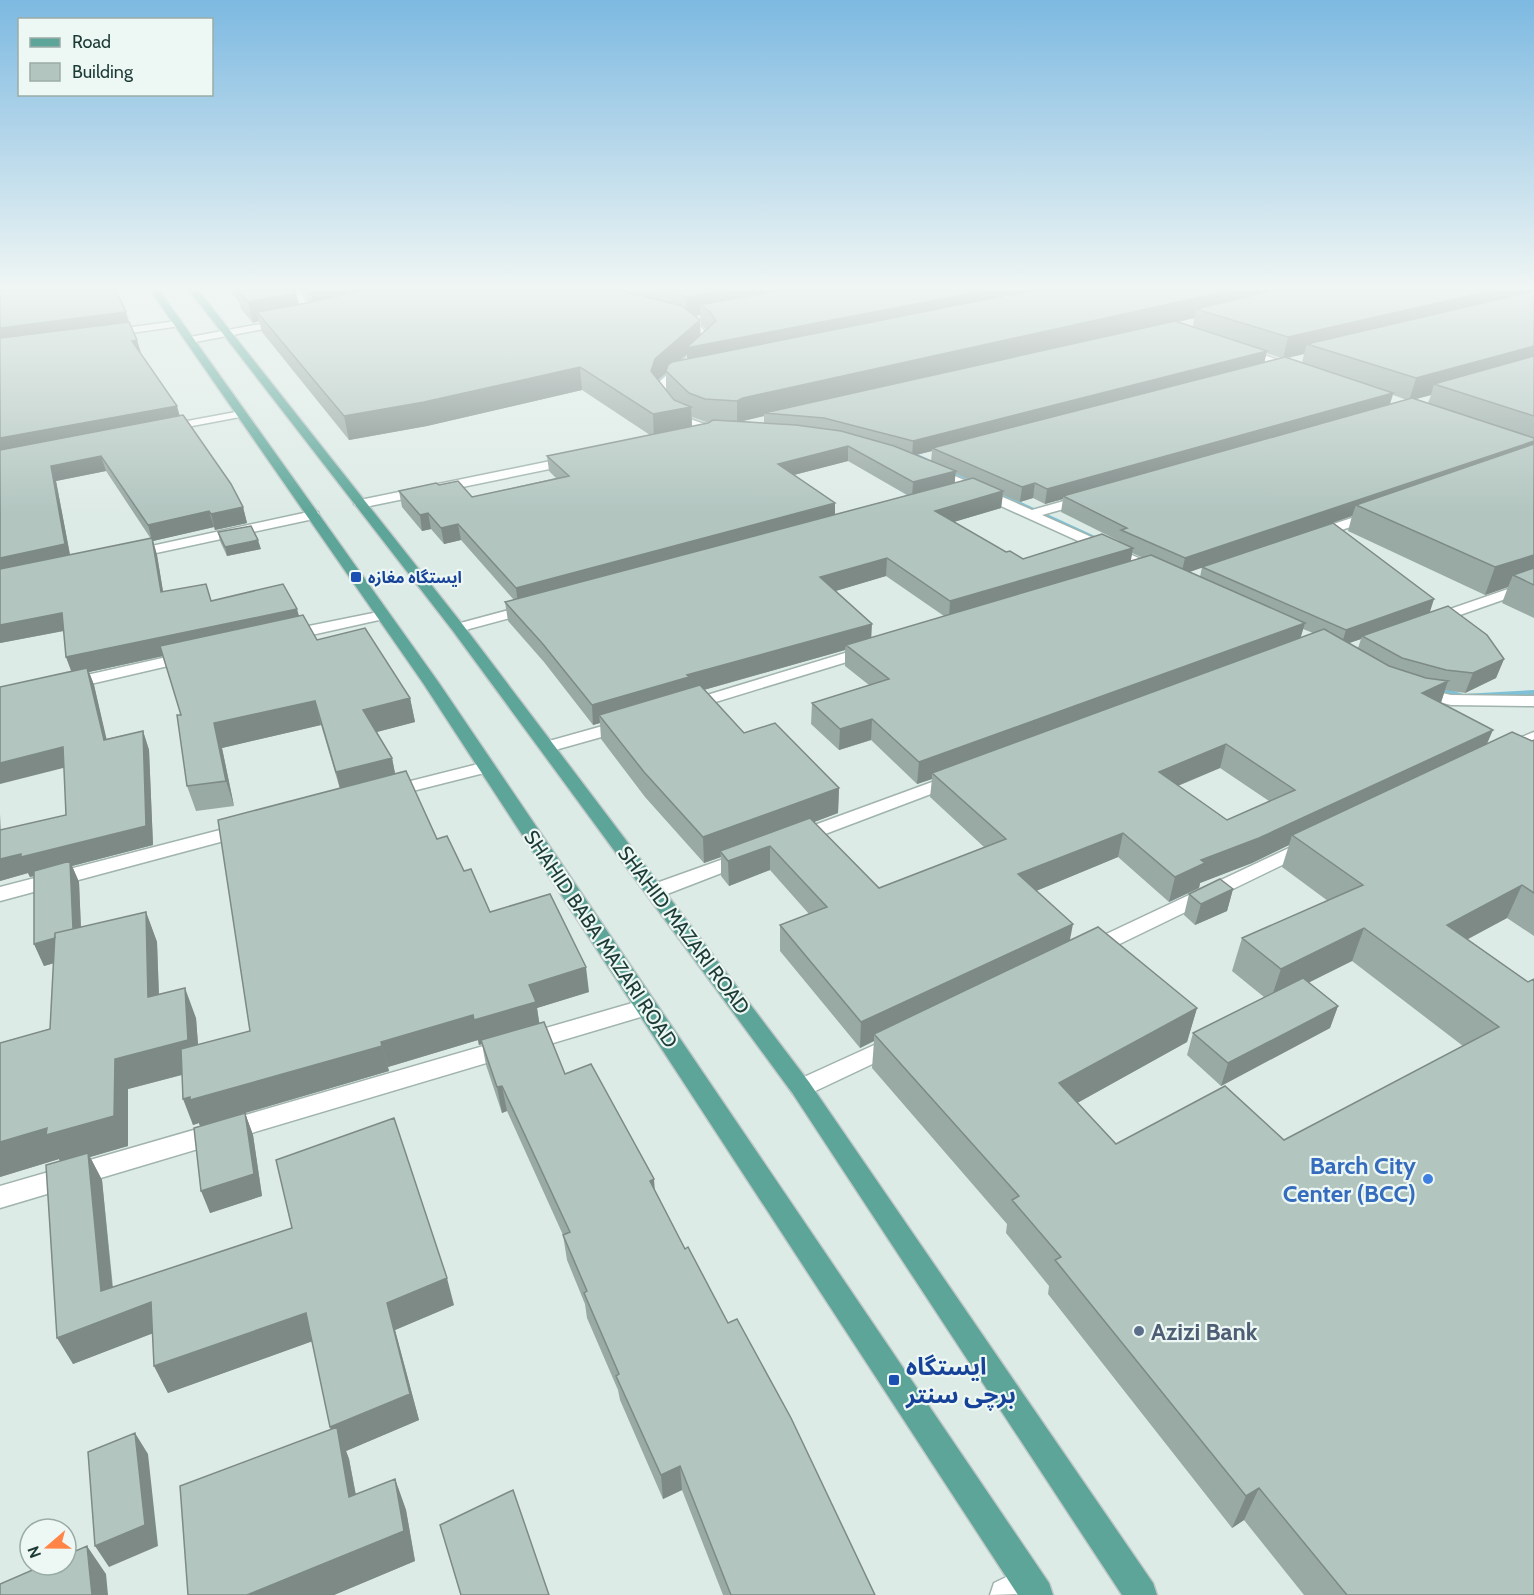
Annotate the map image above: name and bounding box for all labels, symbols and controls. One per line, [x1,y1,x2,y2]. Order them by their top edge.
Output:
legend [18,18,213,96]
text: Road [72,31,111,53]
text: Building [72,61,134,83]
place label: ایستگاه مغازه [368,568,462,587]
marker: ایستگاه مغازه [349,570,363,584]
street label: SHAHID BABA MAZARI ROAD [519,826,683,1052]
street label: SHAHID MAZARI ROAD [613,841,755,1019]
place label: Barch City Center (BCC) [1283,1151,1416,1208]
marker: Barch City Center (BCC) [1421,1172,1435,1186]
place label: Azizi Bank [1151,1317,1258,1346]
marker: Azizi Bank [1132,1324,1146,1338]
place label: ایستگاه برچی سنتر [905,1352,1016,1410]
marker: ایستگاه برچی سنتر [887,1373,901,1387]
north arrow [18,1517,78,1577]
text: N [24,1543,45,1561]

